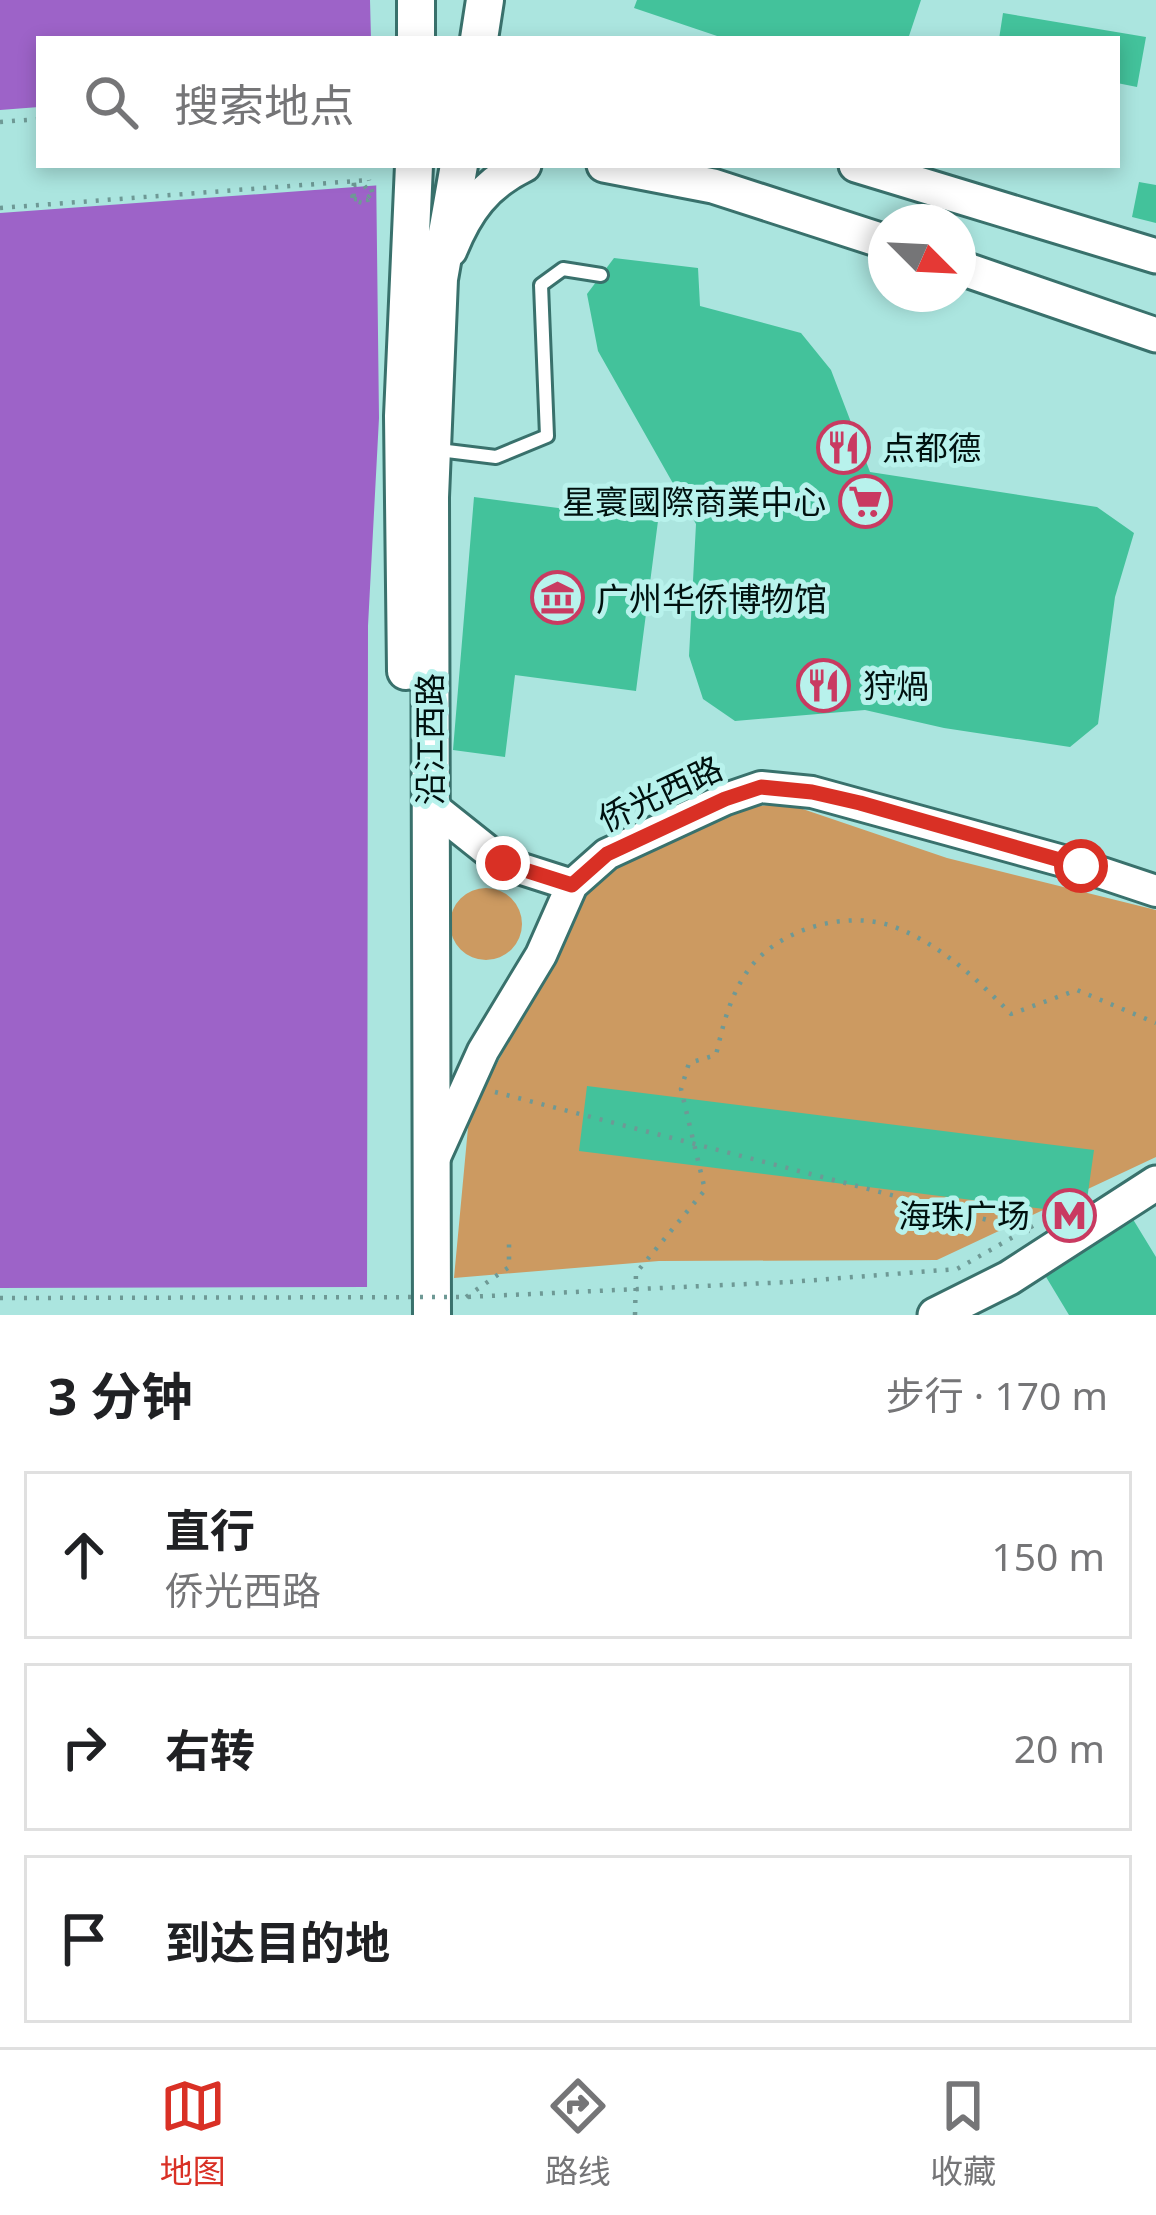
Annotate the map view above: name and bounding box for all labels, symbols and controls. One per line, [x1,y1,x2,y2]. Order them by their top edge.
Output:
search box [36,36,1120,168]
icon: search [78,69,144,135]
text: 搜索地点 [174,74,354,135]
north arrow [868,204,976,312]
restaurant icon: 点都德 [815,419,871,475]
place label: 点都德 [882,425,981,470]
supermarket icon: 星寰國際商業中心 [837,473,893,529]
place label: 星寰國際商業中心 [562,479,826,524]
museum icon: 广州华侨博物馆 [529,570,585,626]
place label: 广州华侨博物馆 [596,576,827,621]
restaurant icon: 狩煱 [796,657,852,713]
place label: 狩煱 [863,663,929,708]
street label: 沿江西路 [407,673,452,805]
street label: 侨光西路 [591,745,729,841]
route end [476,836,530,890]
route start [1054,839,1108,893]
metro station icon: 海珠广场 [1041,1187,1097,1243]
place label: 海珠广场 [898,1193,1030,1238]
text: 3 分钟 [48,1360,192,1430]
text: 步行 · 170 m [886,1368,1108,1421]
text: 直行 [165,1499,255,1560]
icon: ahead [51,1522,117,1588]
text: 150 m [991,1529,1105,1582]
text: 侨光西路 [165,1563,321,1616]
icon: right [51,1714,117,1780]
text: 右转 [165,1719,255,1780]
text: 20 m [1014,1721,1105,1774]
icon: arrive [51,1906,117,1972]
text: 到达目的地 [165,1911,390,1972]
tab: 地图 [160,2073,226,2193]
tab: 路线 [545,2073,611,2193]
tab: 收藏 [930,2073,996,2193]

